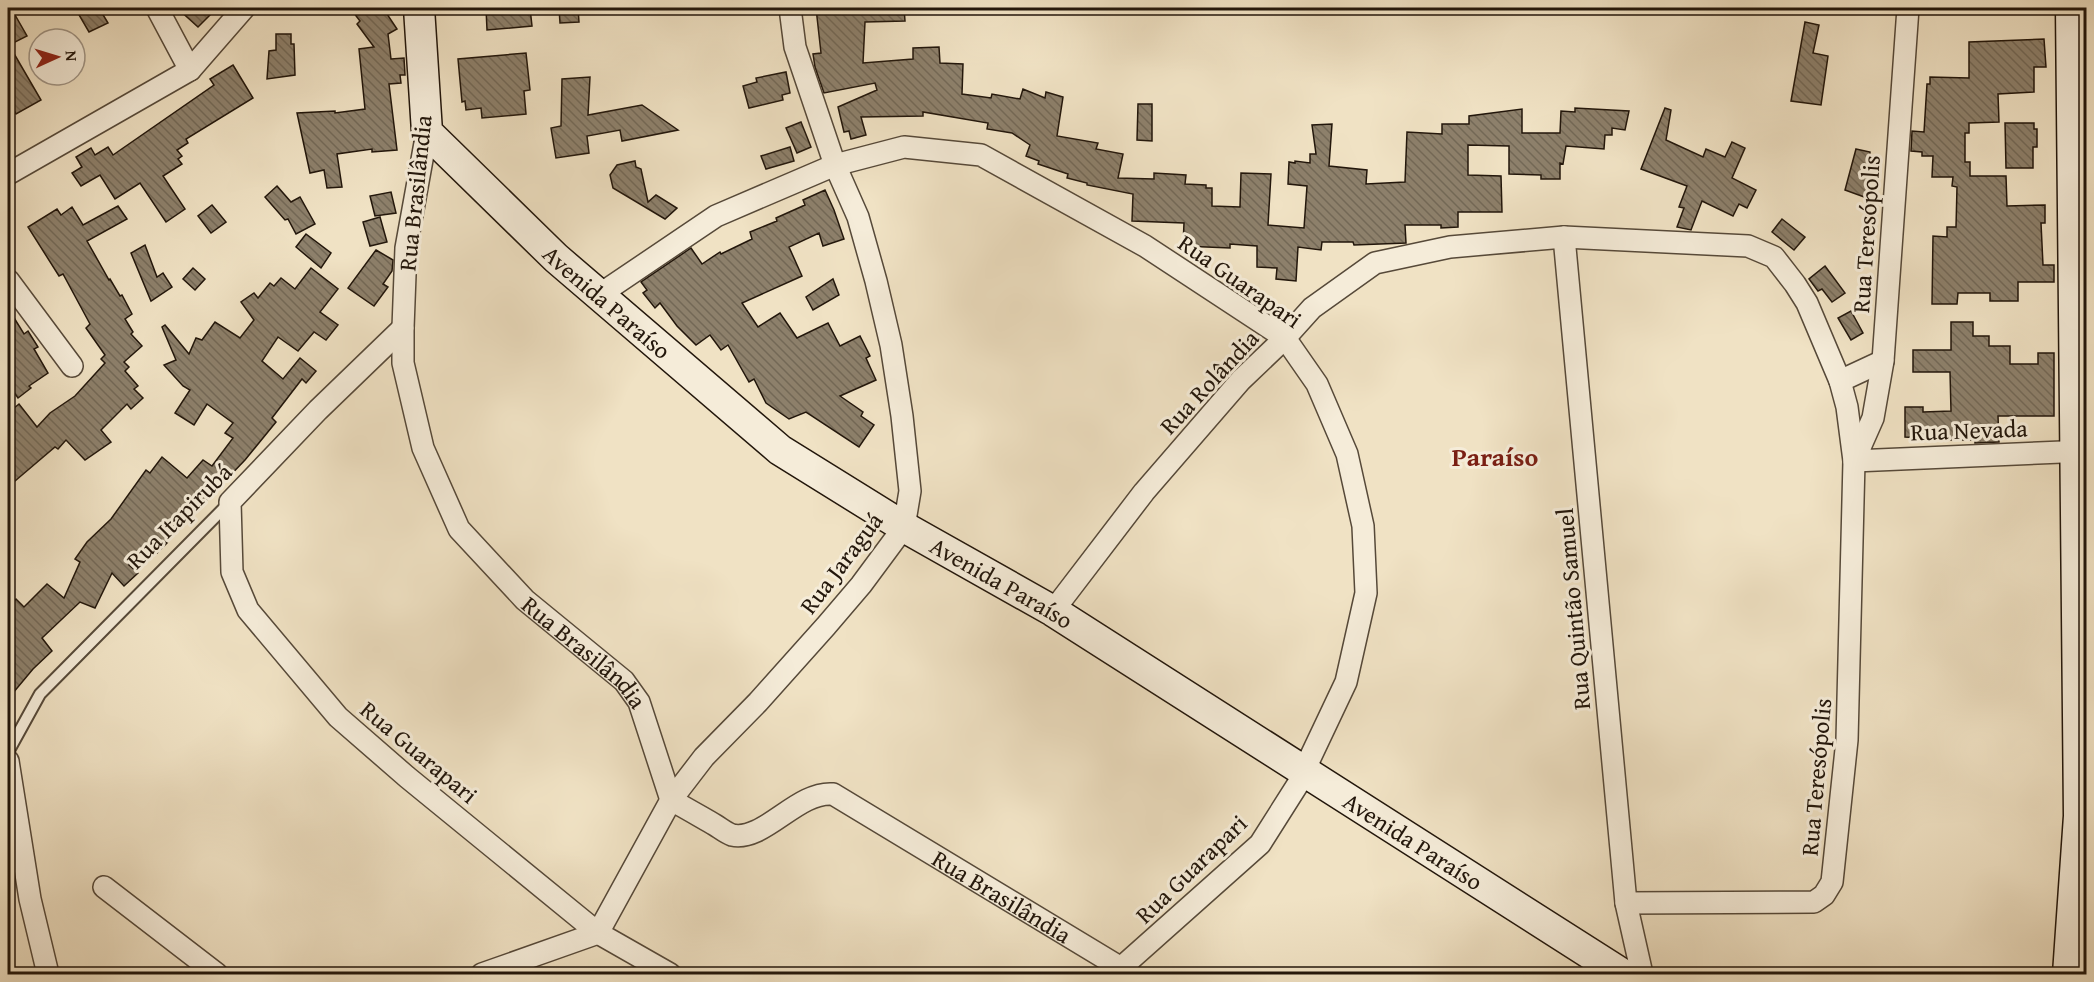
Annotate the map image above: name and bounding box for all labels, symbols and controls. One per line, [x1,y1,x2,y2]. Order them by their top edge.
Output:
north arrow [27,27,87,87]
text: N [60,50,84,62]
street label: Rua Brasilândia [389,113,441,273]
street label: Rua Teresópolis [1843,154,1889,314]
street label: Rua Guarapari [1171,225,1309,337]
street label: Avenida Paraíso [535,237,679,367]
street label: Rua Rolândia [1151,321,1267,442]
street label: Rua Nevada [1910,410,2029,450]
district label: Paraíso [1452,437,1538,476]
street label: Rua Itapirubá [118,455,240,577]
street label: Rua Jaraguá [791,504,891,621]
street label: Rua Quintão Samuel [1547,507,1599,711]
street label: Avenida Paraíso [924,528,1080,637]
street label: Rua Brasilândia [514,587,656,716]
street label: Rua Guarapari [353,692,486,812]
street label: Rua Teresópolis [1792,697,1840,857]
street label: Avenida Paraíso [1337,783,1490,899]
street label: Rua Guarapari [1127,806,1255,932]
street label: Rua Brasilândia [926,841,1079,952]

